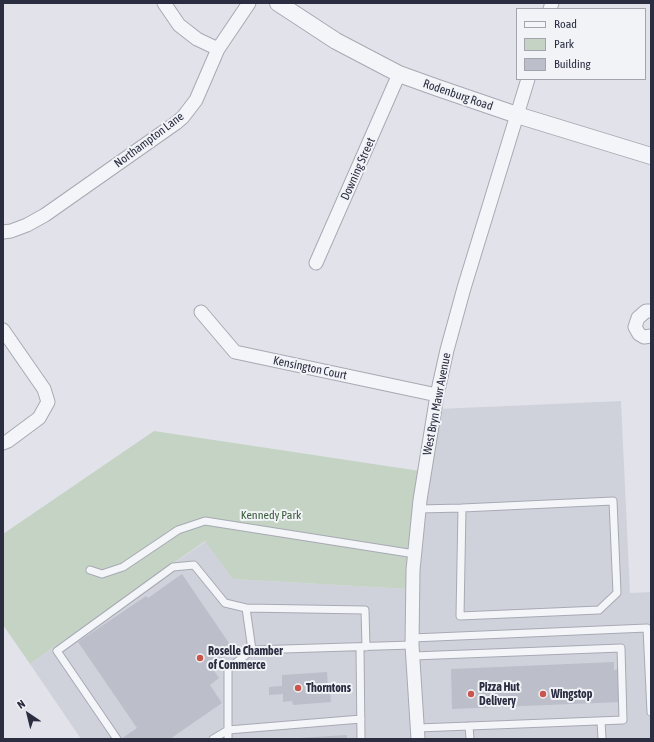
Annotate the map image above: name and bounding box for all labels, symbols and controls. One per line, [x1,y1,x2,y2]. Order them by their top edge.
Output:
legend [516,8,646,80]
text: Road [554,17,577,31]
text: Park [554,37,574,51]
text: Building [554,57,591,71]
street label: Rodenburg Road [421,76,495,114]
street label: Northampton Lane [111,109,187,171]
street label: Downing Street [338,135,378,203]
street label: West Bryn Mawr Avenue [420,352,454,456]
street label: Kensington Court [272,353,348,383]
park label: Kennedy Park [241,508,301,522]
place label: Roselle Chamber of Commerce [208,644,283,672]
marker: Roselle Chamber of Commerce [195,653,205,663]
place label: Pizza Hut Delivery [479,680,520,708]
place label: Thorntons [306,681,351,695]
marker: Thorntons [293,683,303,693]
place label: Wingstop [551,687,592,701]
marker: Pizza Hut Delivery [466,689,476,699]
marker: Wingstop [538,689,548,699]
north arrow [8,694,48,734]
text: N [15,697,27,711]

